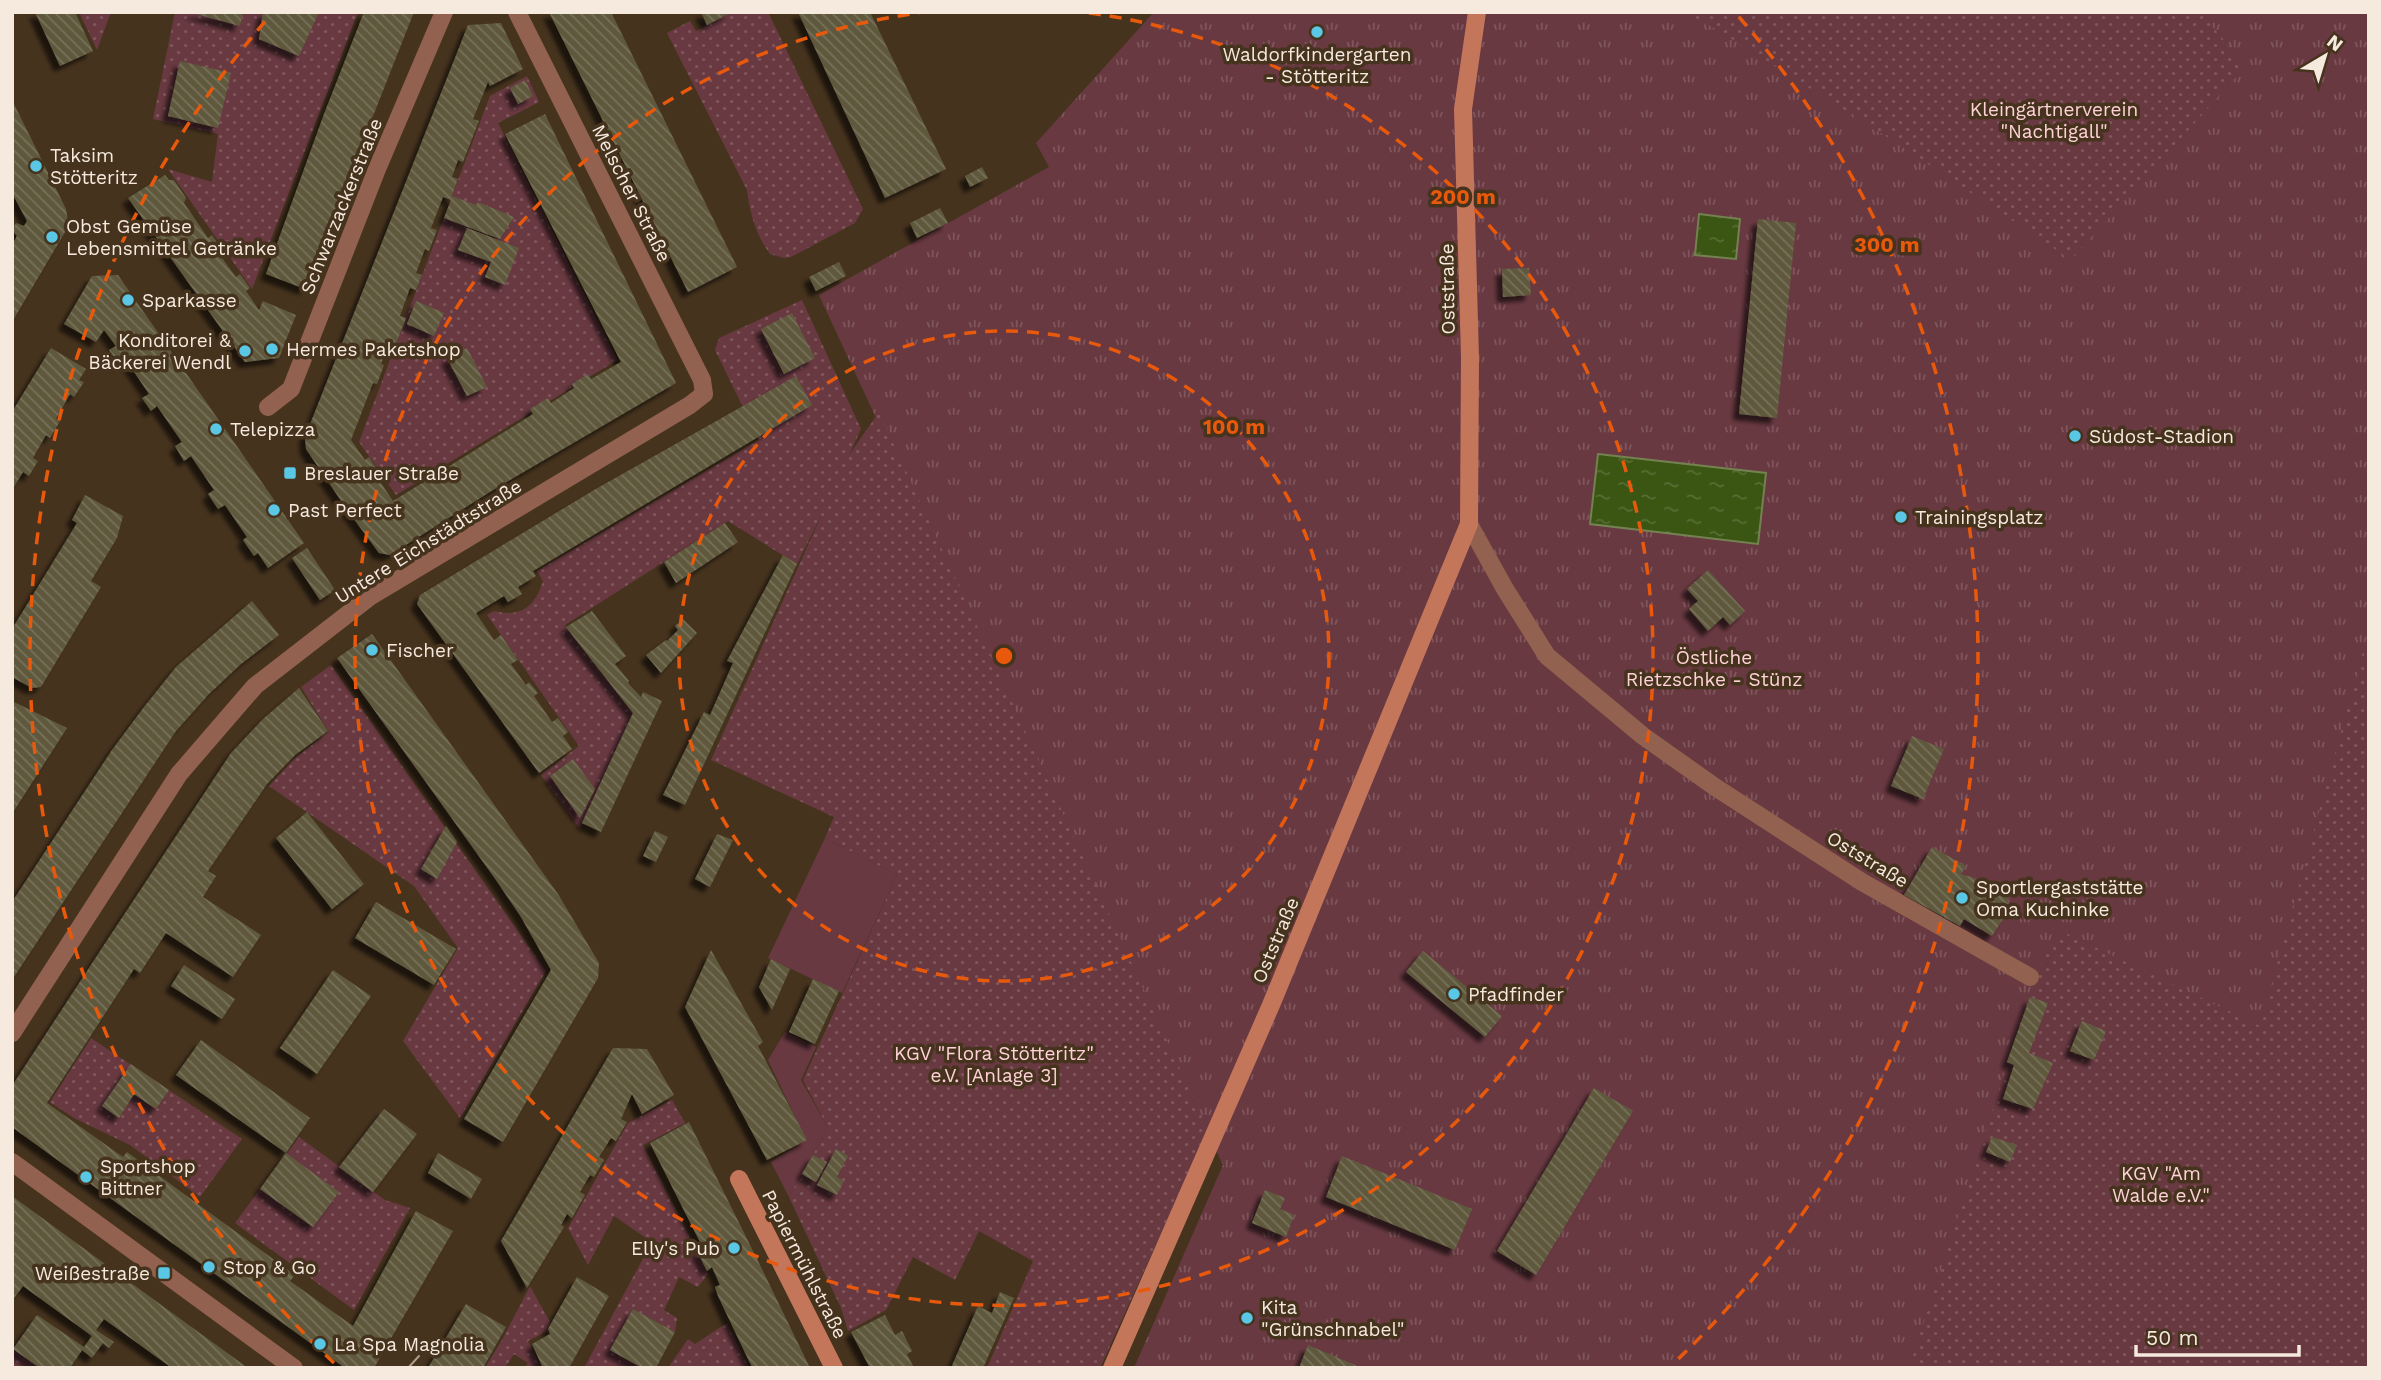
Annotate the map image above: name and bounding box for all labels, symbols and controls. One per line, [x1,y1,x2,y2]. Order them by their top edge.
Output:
north arrow [2290,21,2360,91]
marker: Waldorfkindergarten - Stötteritz [1309,24,1325,40]
text: N [2323,30,2348,56]
place label: Waldorfkindergarten - Stötteritz [1222,43,1412,88]
park label: Kleingärtnerverein "Nachtigall" [1970,98,2138,143]
street label: Schwarzackerstraße [296,115,387,298]
street label: Melscher Straße [587,121,676,266]
place label: Taksim Stötteritz [50,144,138,189]
marker: Taksim Stötteritz [28,158,44,174]
text: 200 m [1430,184,1496,209]
place label: Obst Gemüse Lebensmittel Getränke [66,215,277,260]
marker: Obst Gemüse Lebensmittel Getränke [44,229,60,245]
text: 300 m [1854,232,1920,257]
street label: Oststraße [1435,243,1460,335]
place label: Sparkasse [142,289,237,312]
marker: Sparkasse [120,292,136,308]
place label: Konditorei & Bäckerei Wendl [88,329,231,374]
place label: Hermes Paketshop [286,338,461,361]
marker: Hermes Paketshop [264,341,280,357]
marker: Konditorei & Bäckerei Wendl [237,343,253,359]
text: 100 m [1203,414,1265,439]
place label: Telepizza [230,418,315,441]
marker: Telepizza [208,421,224,437]
place label: Südost-Stadion [2089,425,2234,448]
marker: Südost-Stadion [2067,428,2083,444]
place label: Breslauer Straße [304,462,459,485]
marker: Breslauer Straße [282,465,298,481]
street label: Untere Eichstädtstraße [331,474,526,608]
place label: Past Perfect [288,499,402,522]
marker: Past Perfect [266,502,282,518]
place label: Trainingsplatz [1915,506,2043,529]
marker: Trainingsplatz [1893,509,1909,525]
place label: Fischer [386,639,454,662]
marker: Fischer [364,642,380,658]
centre of rings [992,644,1016,668]
park label: Östliche Rietzschke - Stünz [1626,646,1802,691]
street label: Oststraße [1823,826,1913,893]
place label: Sportlergaststätte Oma Kuchinke [1976,876,2143,921]
marker: Sportlergaststätte Oma Kuchinke [1954,890,1970,906]
street label: Oststraße [1247,894,1304,987]
place label: Pfadfinder [1468,983,1564,1006]
marker: Pfadfinder [1446,986,1462,1002]
park label: KGV "Flora Stötteritz" e.V. [Anlage 3] [894,1042,1094,1087]
place label: Sportshop Bittner [100,1155,196,1200]
park label: KGV "Am Walde e.V." [2112,1162,2210,1207]
marker: Sportshop Bittner [78,1169,94,1185]
street label: Papiermühlstraße [757,1186,852,1343]
place label: Elly's Pub [631,1237,720,1260]
marker: Elly's Pub [726,1240,742,1256]
place label: Stop & Go [223,1256,316,1279]
marker: Stop & Go [201,1259,217,1275]
place label: Weißestraße [35,1262,150,1285]
marker: Weißestraße [156,1265,172,1281]
place label: Kita "Grünschnabel" [1261,1296,1405,1341]
marker: Kita "Grünschnabel" [1239,1310,1255,1326]
scale bar [2136,1314,2299,1358]
text: 50 m [2146,1325,2198,1350]
place label: La Spa Magnolia [334,1333,485,1356]
marker: La Spa Magnolia [312,1336,328,1352]

